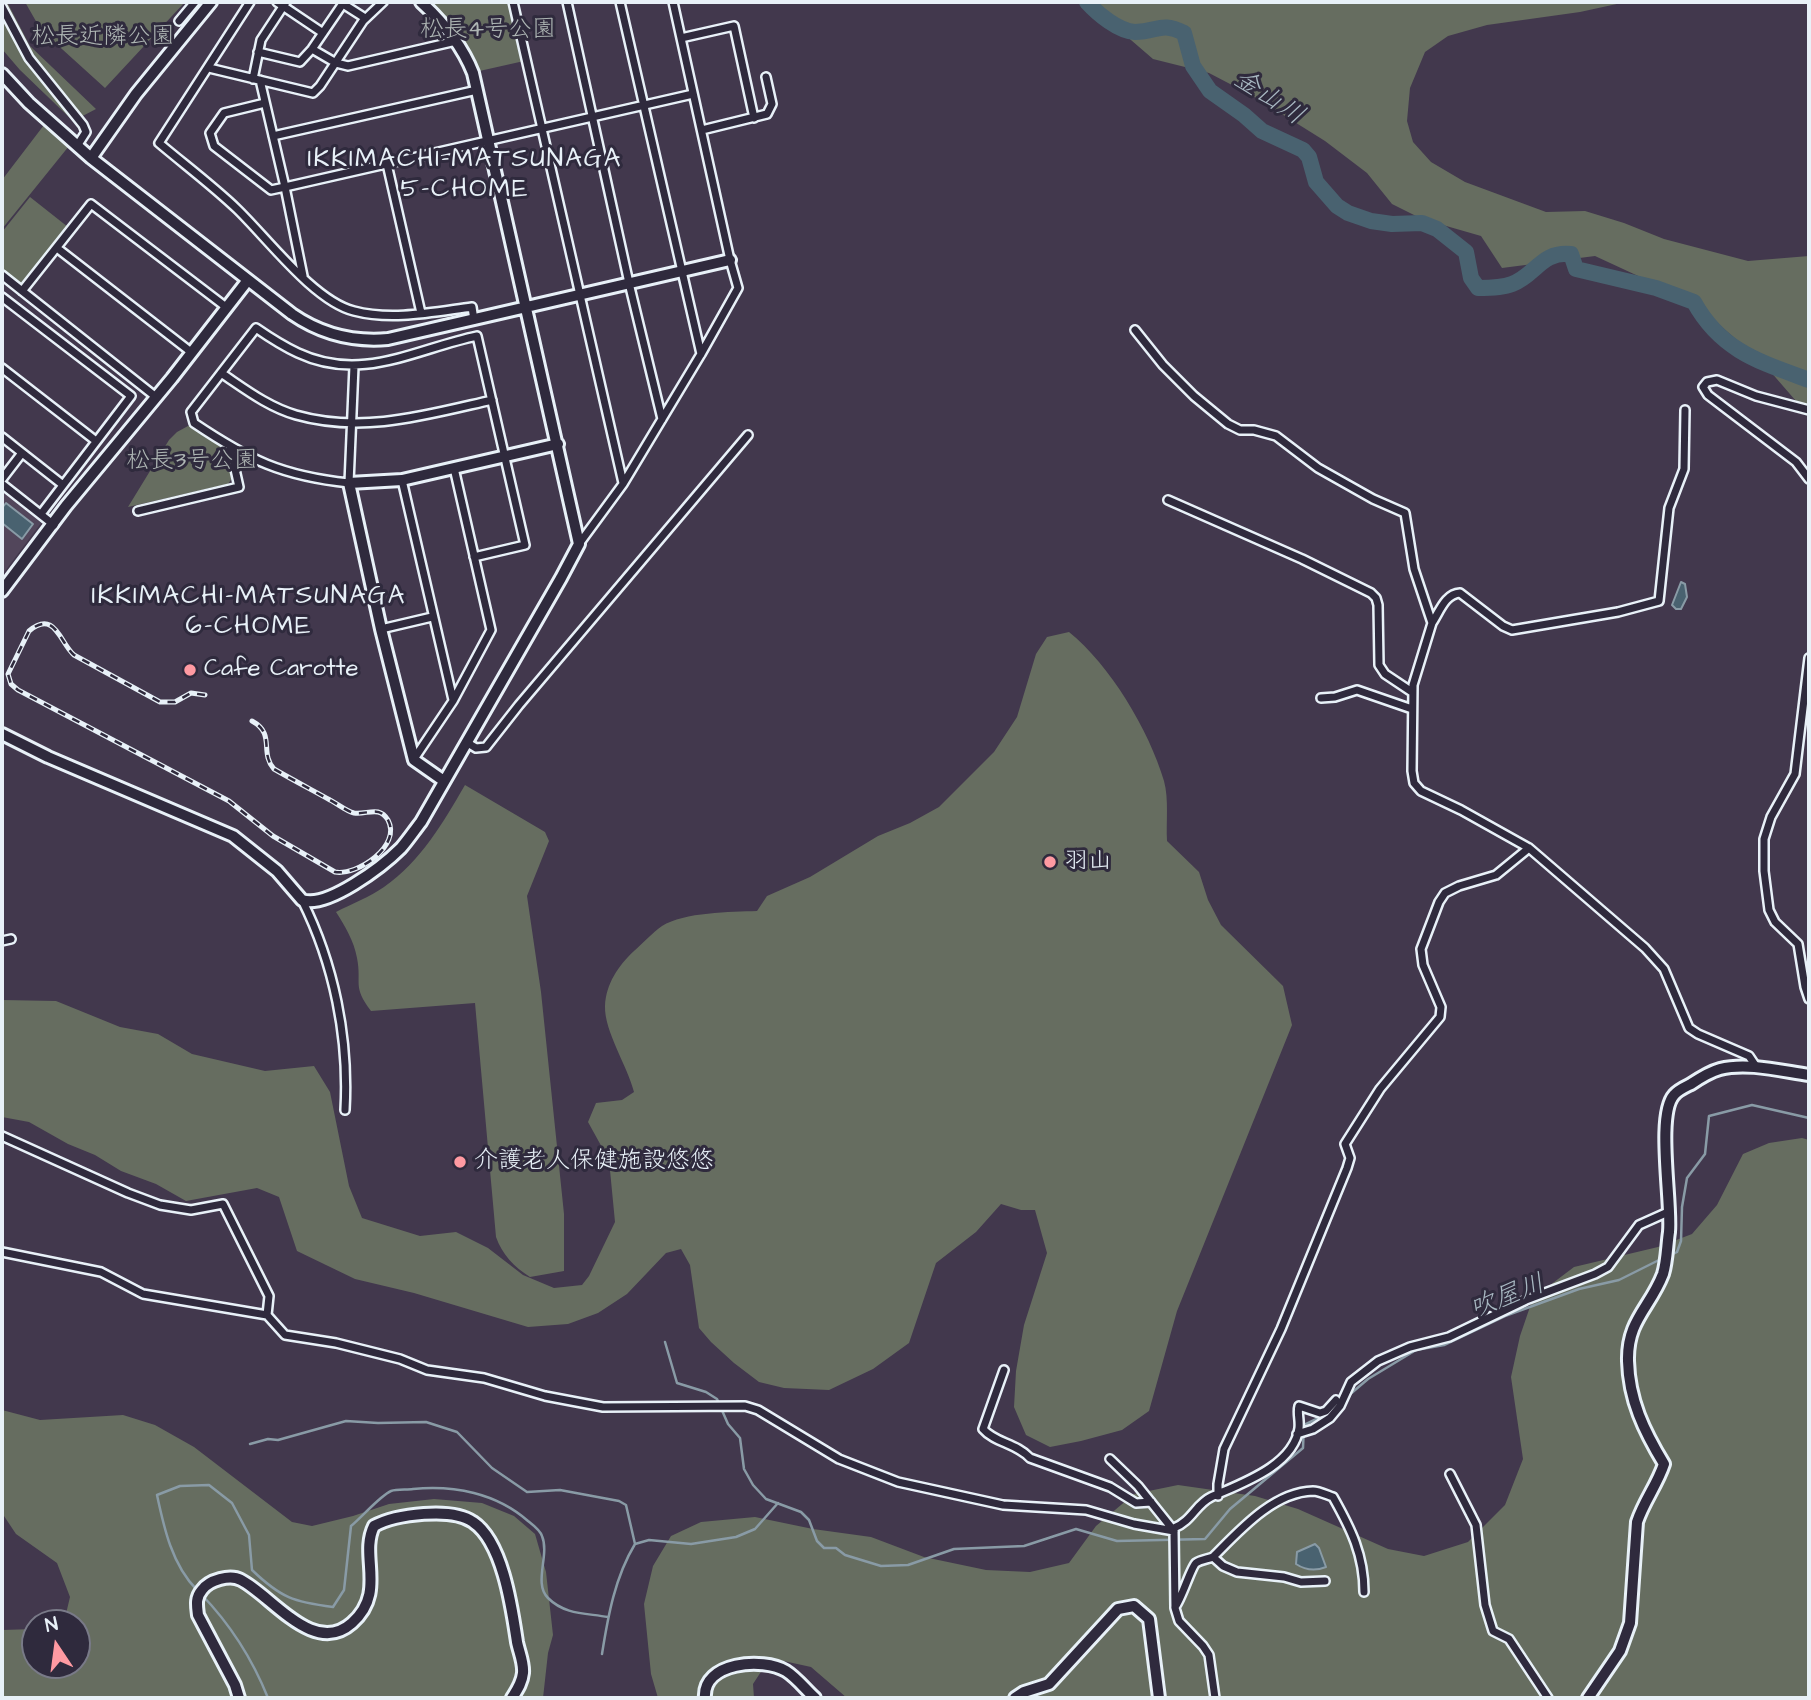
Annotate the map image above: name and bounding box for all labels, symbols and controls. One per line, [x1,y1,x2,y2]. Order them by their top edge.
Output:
park label: 松長4号公園 [420,17,556,45]
park label: 松長近隣公園 [31,24,175,52]
water label: 金山川 [1227,65,1309,133]
district label: IKKIMACHI-MATSUNAGA 5-CHOME [310,145,620,206]
park label: 松長3号公園 [126,448,258,476]
district label: IKKIMACHI-MATSUNAGA 6-CHOME [94,582,404,644]
place label: Cafe Carotte [204,656,358,684]
marker: Cafe Carotte [182,662,198,678]
place label: 羽山 [1064,848,1112,876]
marker: 羽山 [1042,854,1058,870]
place label: 介護老人保健施設悠悠 [474,1148,714,1176]
marker: 介護老人保健施設悠悠 [452,1154,468,1170]
water label: 吹屋川 [1466,1269,1550,1327]
north arrow [21,1609,91,1679]
text: N [43,1611,60,1639]

